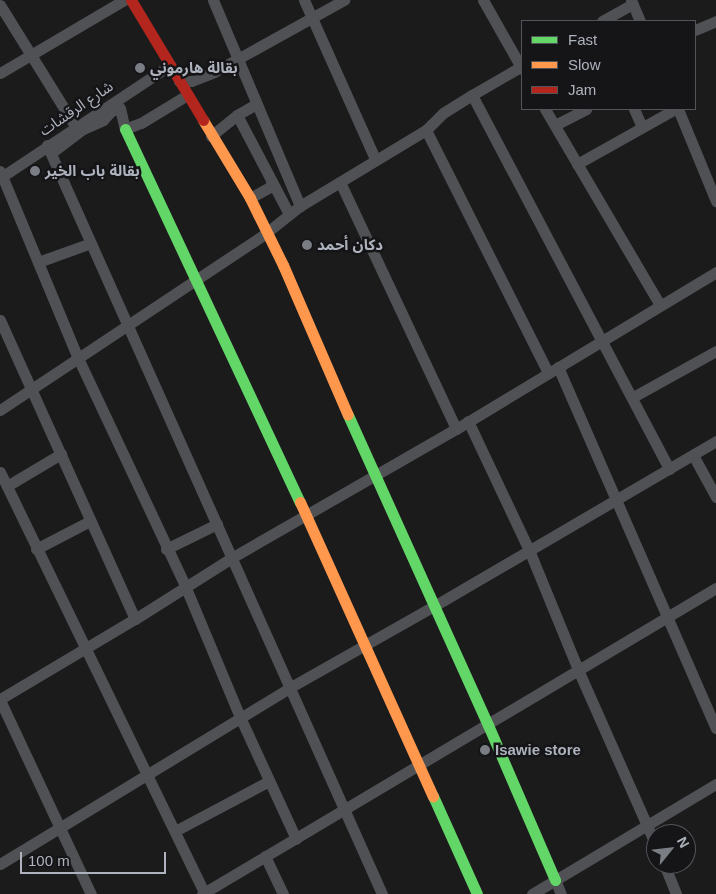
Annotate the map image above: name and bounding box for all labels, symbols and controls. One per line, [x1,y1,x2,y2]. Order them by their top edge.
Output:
legend [521,20,696,110]
text: Fast [568,31,597,48]
text: Slow [568,56,601,73]
place label: بقالة هارموني [150,59,238,77]
marker: بقالة هارموني [134,62,146,74]
street label: شارع الرقشات [36,77,116,139]
text: Jam [568,81,596,98]
place label: بقالة باب الخير [45,162,140,180]
marker: بقالة باب الخير [29,165,41,177]
place label: دكان أحمد [317,236,383,254]
marker: دكان أحمد [301,239,313,251]
place label: Isawie store [495,741,581,759]
marker: Isawie store [479,744,491,756]
north arrow [646,824,696,874]
text: N [674,834,693,851]
scale bar [22,842,169,874]
text: 100 m [28,852,70,869]

